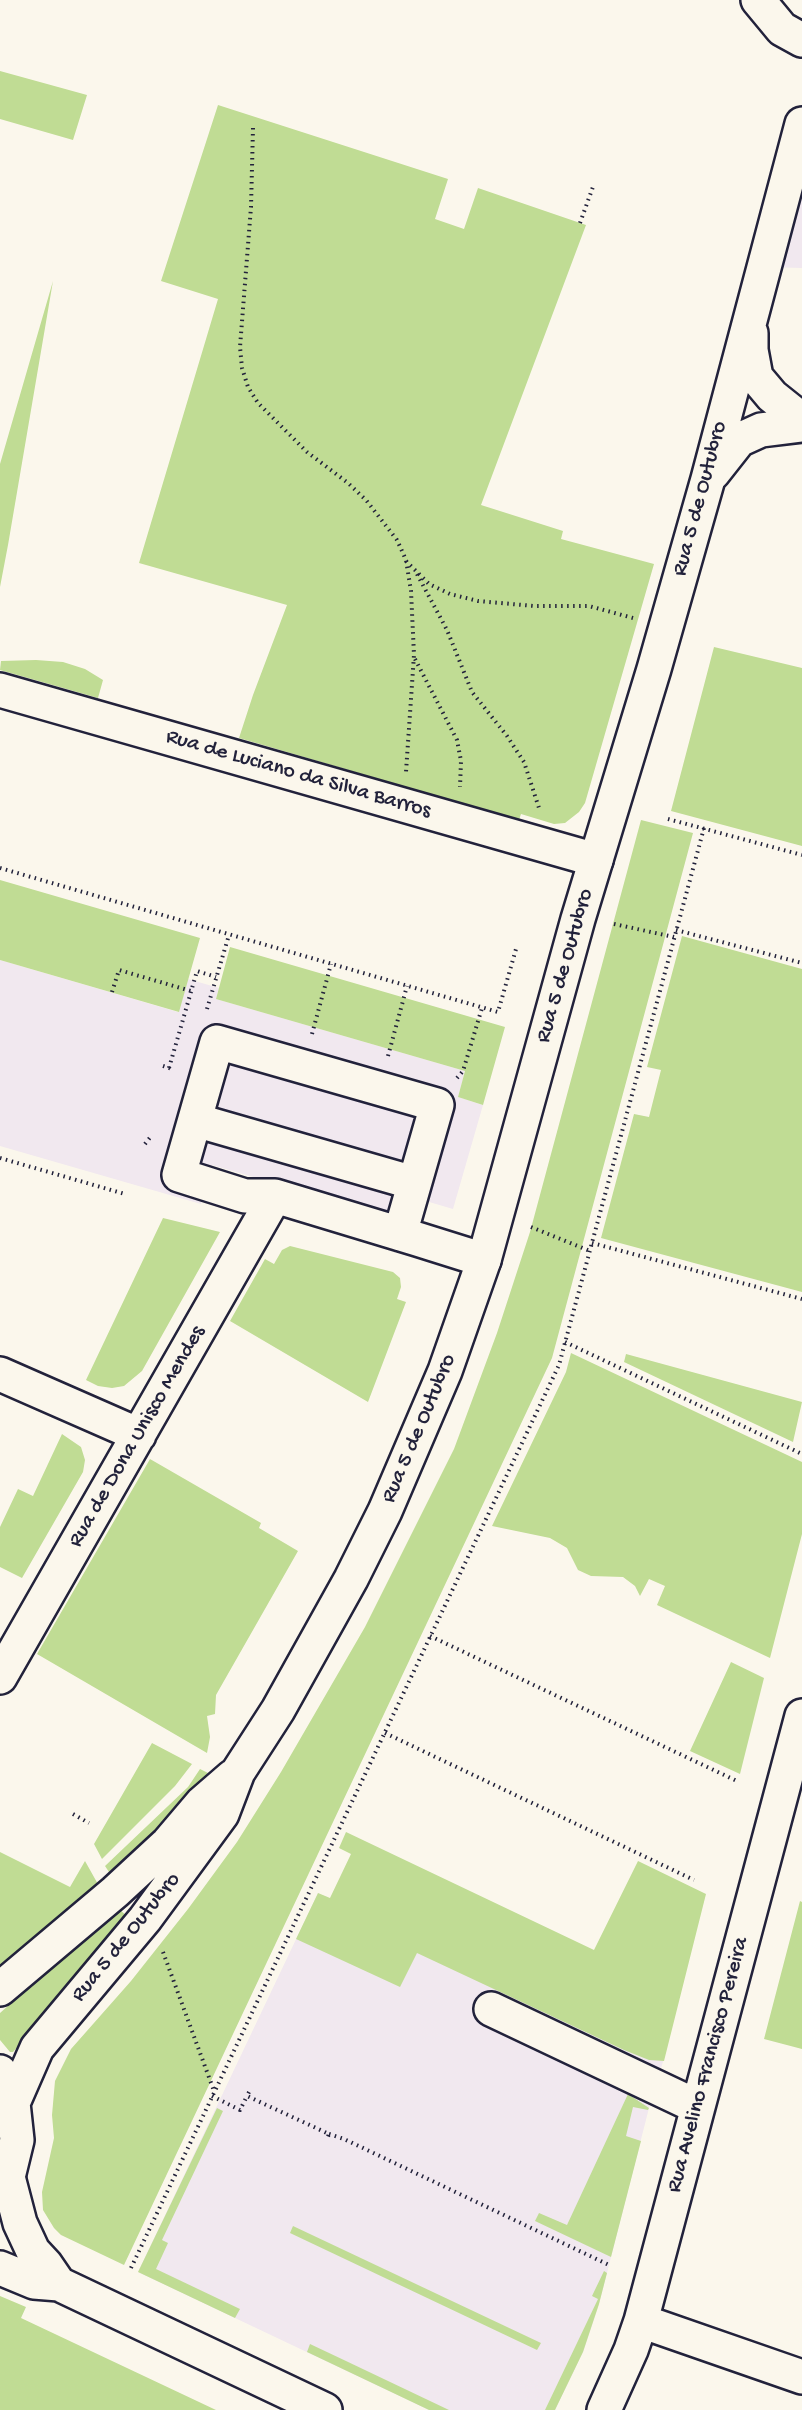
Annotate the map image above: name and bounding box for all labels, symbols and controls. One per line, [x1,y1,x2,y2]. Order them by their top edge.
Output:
street label: Rua 5 de Outubro [668,419,734,579]
street label: Rua de Luciano da Silva Barros [162,724,434,826]
street label: Rua 5 de Outubro [531,886,601,1046]
street label: Rua de Dona Unisco Mendes [64,1321,212,1553]
street label: Rua 5 de Outubro [377,1351,463,1507]
street label: Rua 5 de Outubro [67,1868,187,2008]
street label: Rua Avelino Francisco Pereira [662,1934,756,2196]

